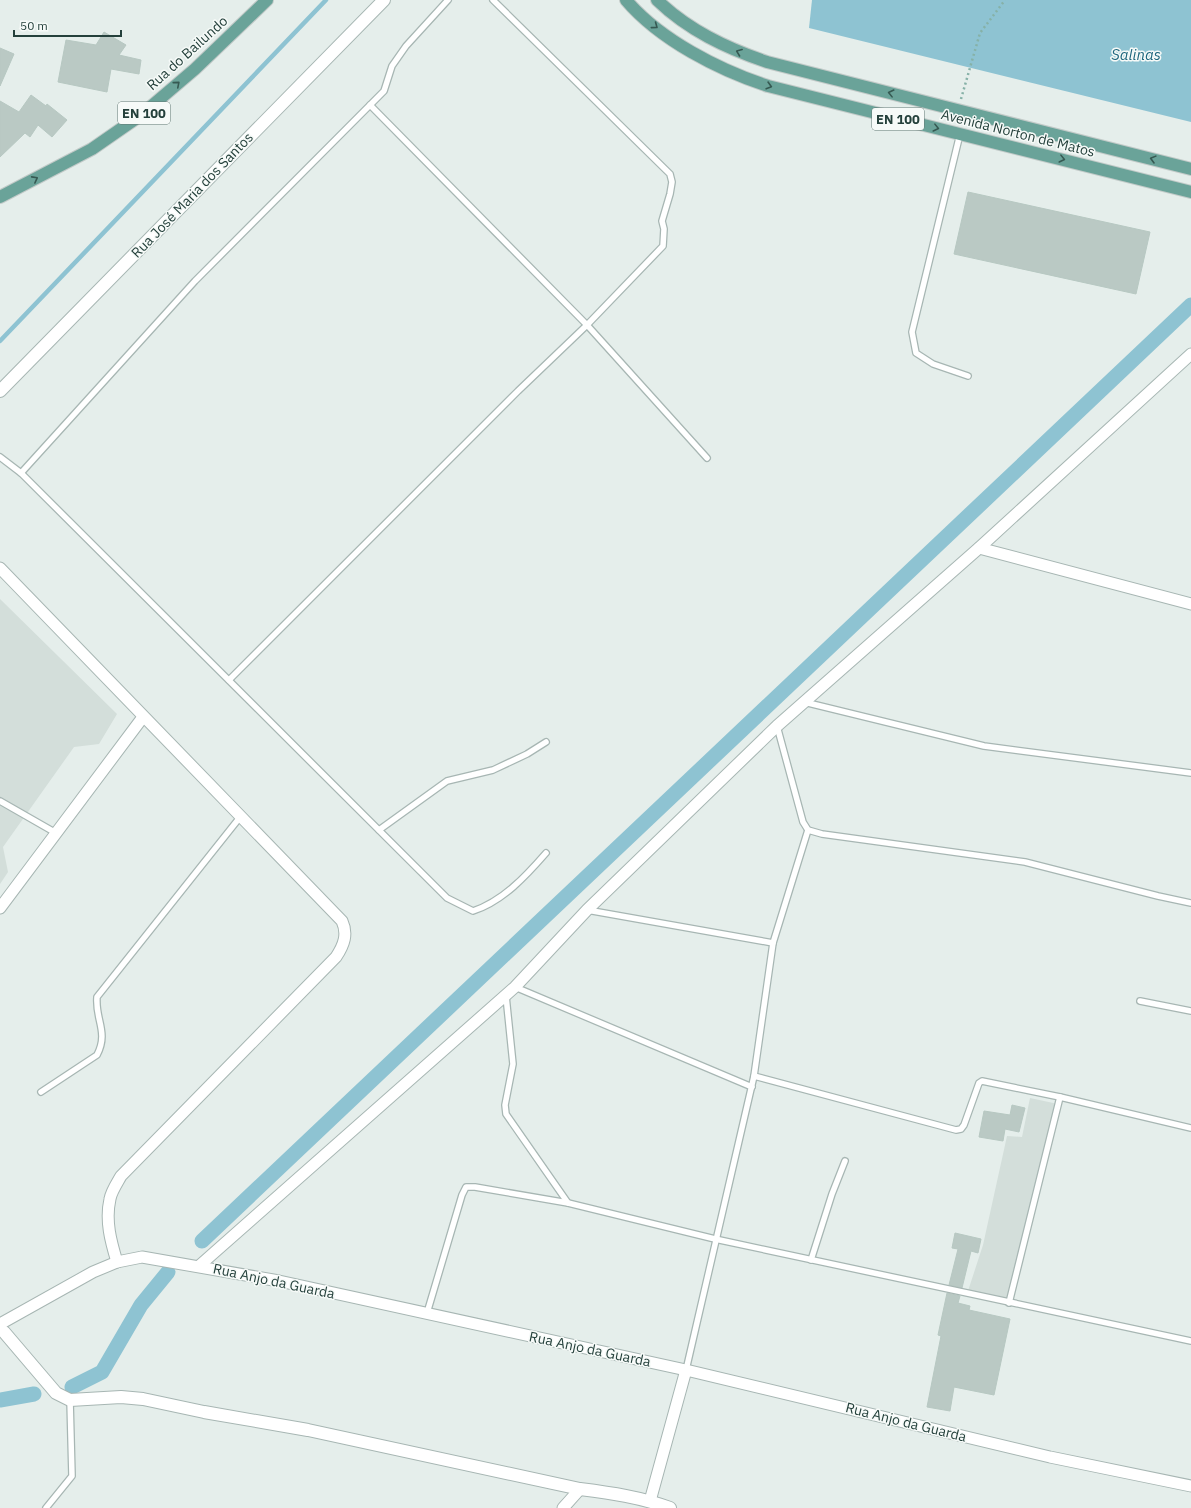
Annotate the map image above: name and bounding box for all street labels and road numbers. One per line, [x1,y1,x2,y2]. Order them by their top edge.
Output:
street label: Rua do Bailundo [143,12,231,94]
road number: EN 100 [118,102,170,124]
street label: Avenida Norton de Matos [939,105,1097,161]
road number: EN 100 [872,108,924,130]
street label: Rua José Maria dos Santos [127,128,257,262]
street label: Rua Anjo da Guarda [211,1259,337,1303]
street label: Rua Anjo da Guarda [527,1327,653,1371]
street label: Rua Anjo da Guarda [844,1398,969,1446]

